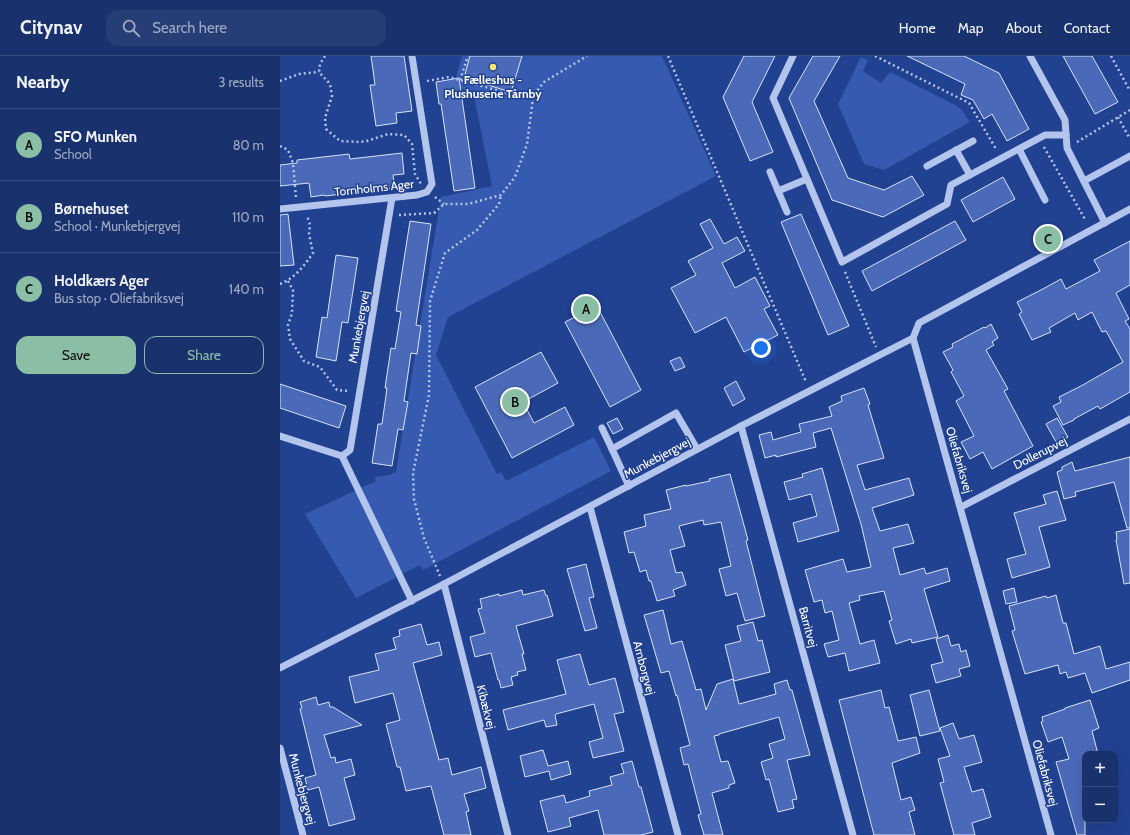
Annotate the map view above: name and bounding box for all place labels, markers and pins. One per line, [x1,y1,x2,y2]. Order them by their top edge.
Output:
marker: Fælleshus - Plushusene Tårnby [488,62,498,72]
place label: Fælleshus - Plushusene Tårnby [444,72,542,101]
pin: C [1035,224,1061,254]
pin: A [573,294,599,324]
pin: B [502,387,528,417]

